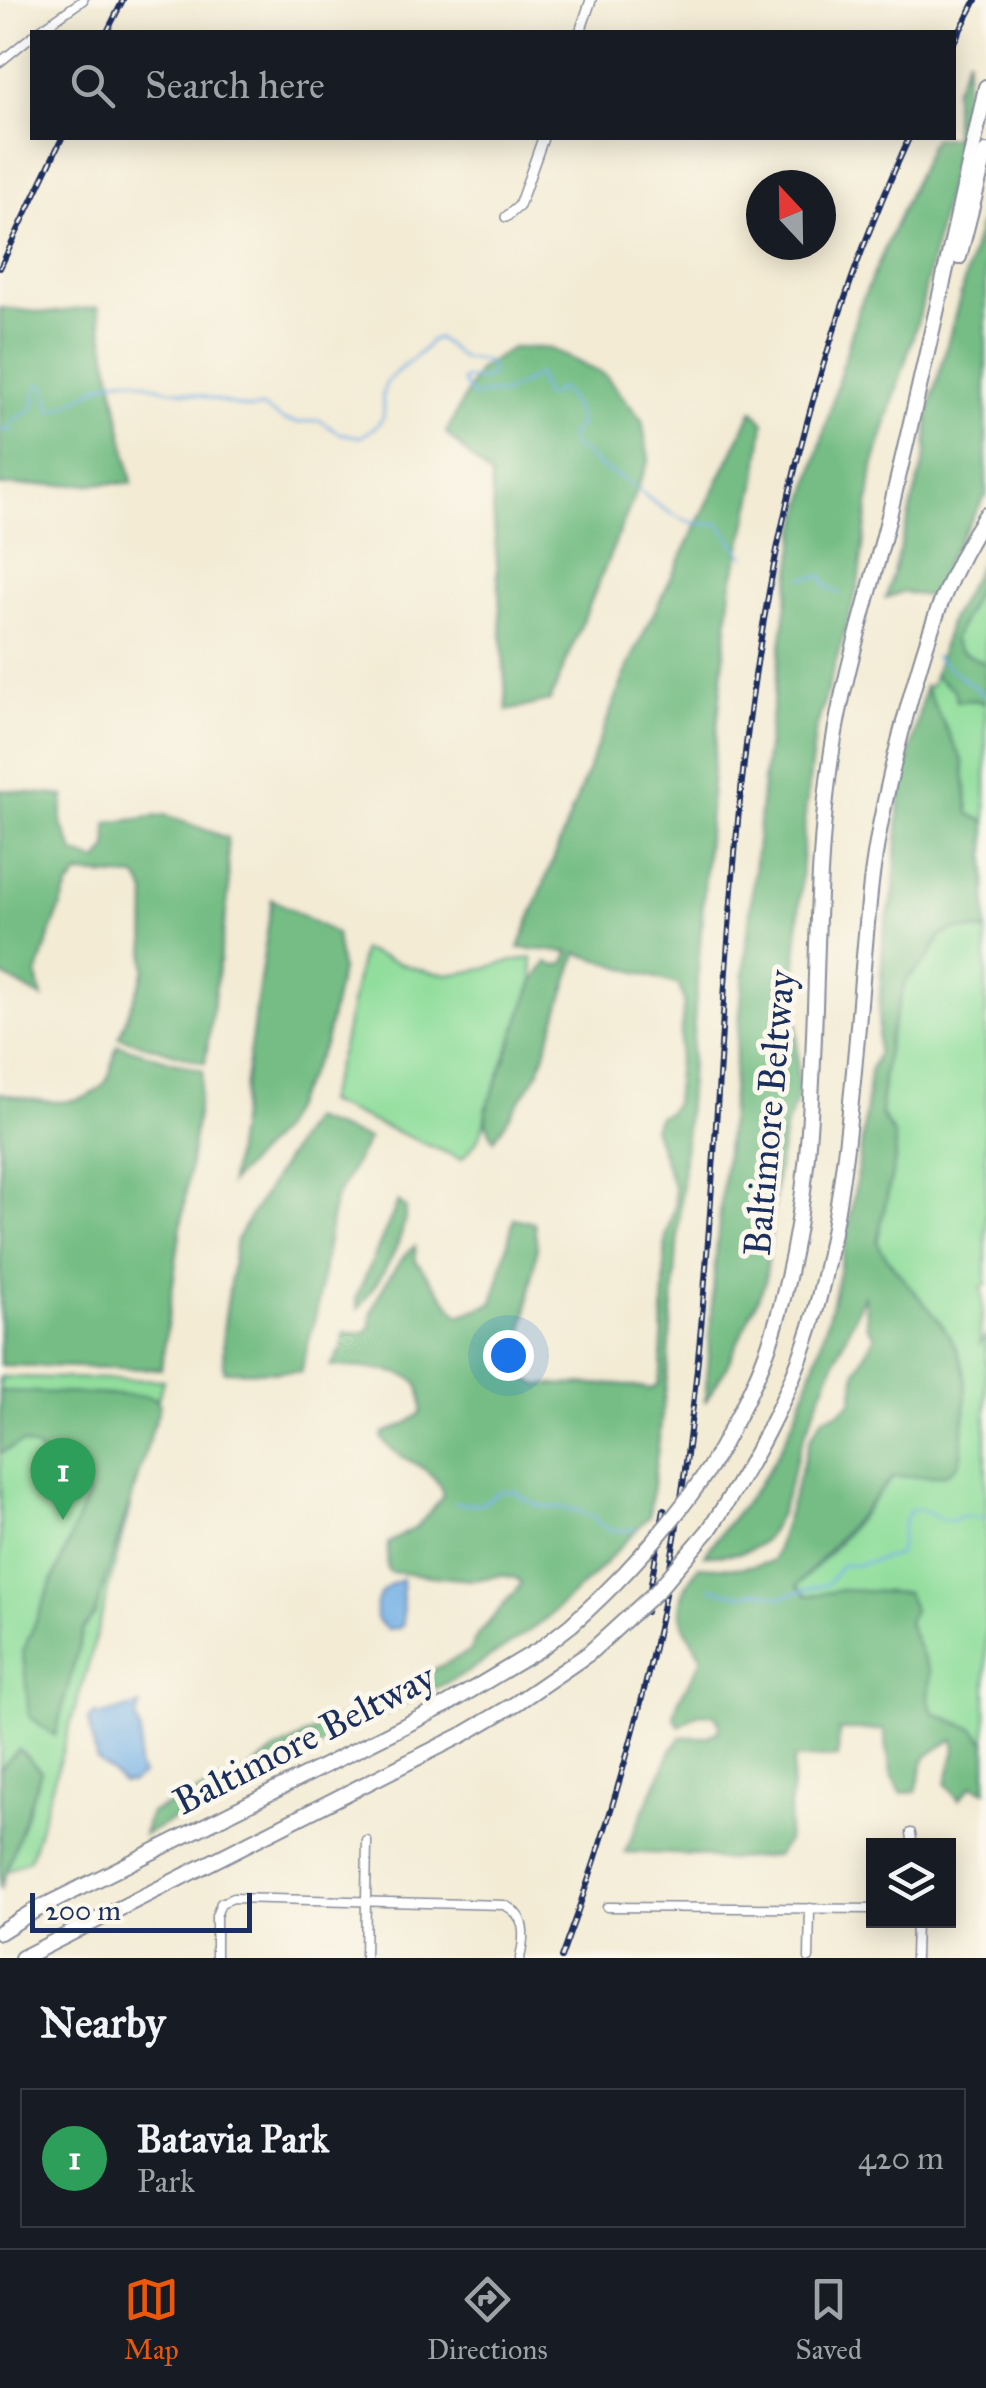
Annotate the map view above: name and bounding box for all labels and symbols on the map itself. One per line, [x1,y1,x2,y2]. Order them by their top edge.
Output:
north arrow [746,170,836,260]
street label: Baltimore Beltway [734,967,805,1258]
your location [483,1330,534,1381]
pin: 1 [30,1438,96,1520]
street label: Baltimore Beltway [166,1653,443,1825]
scale bar [30,1888,252,1932]

